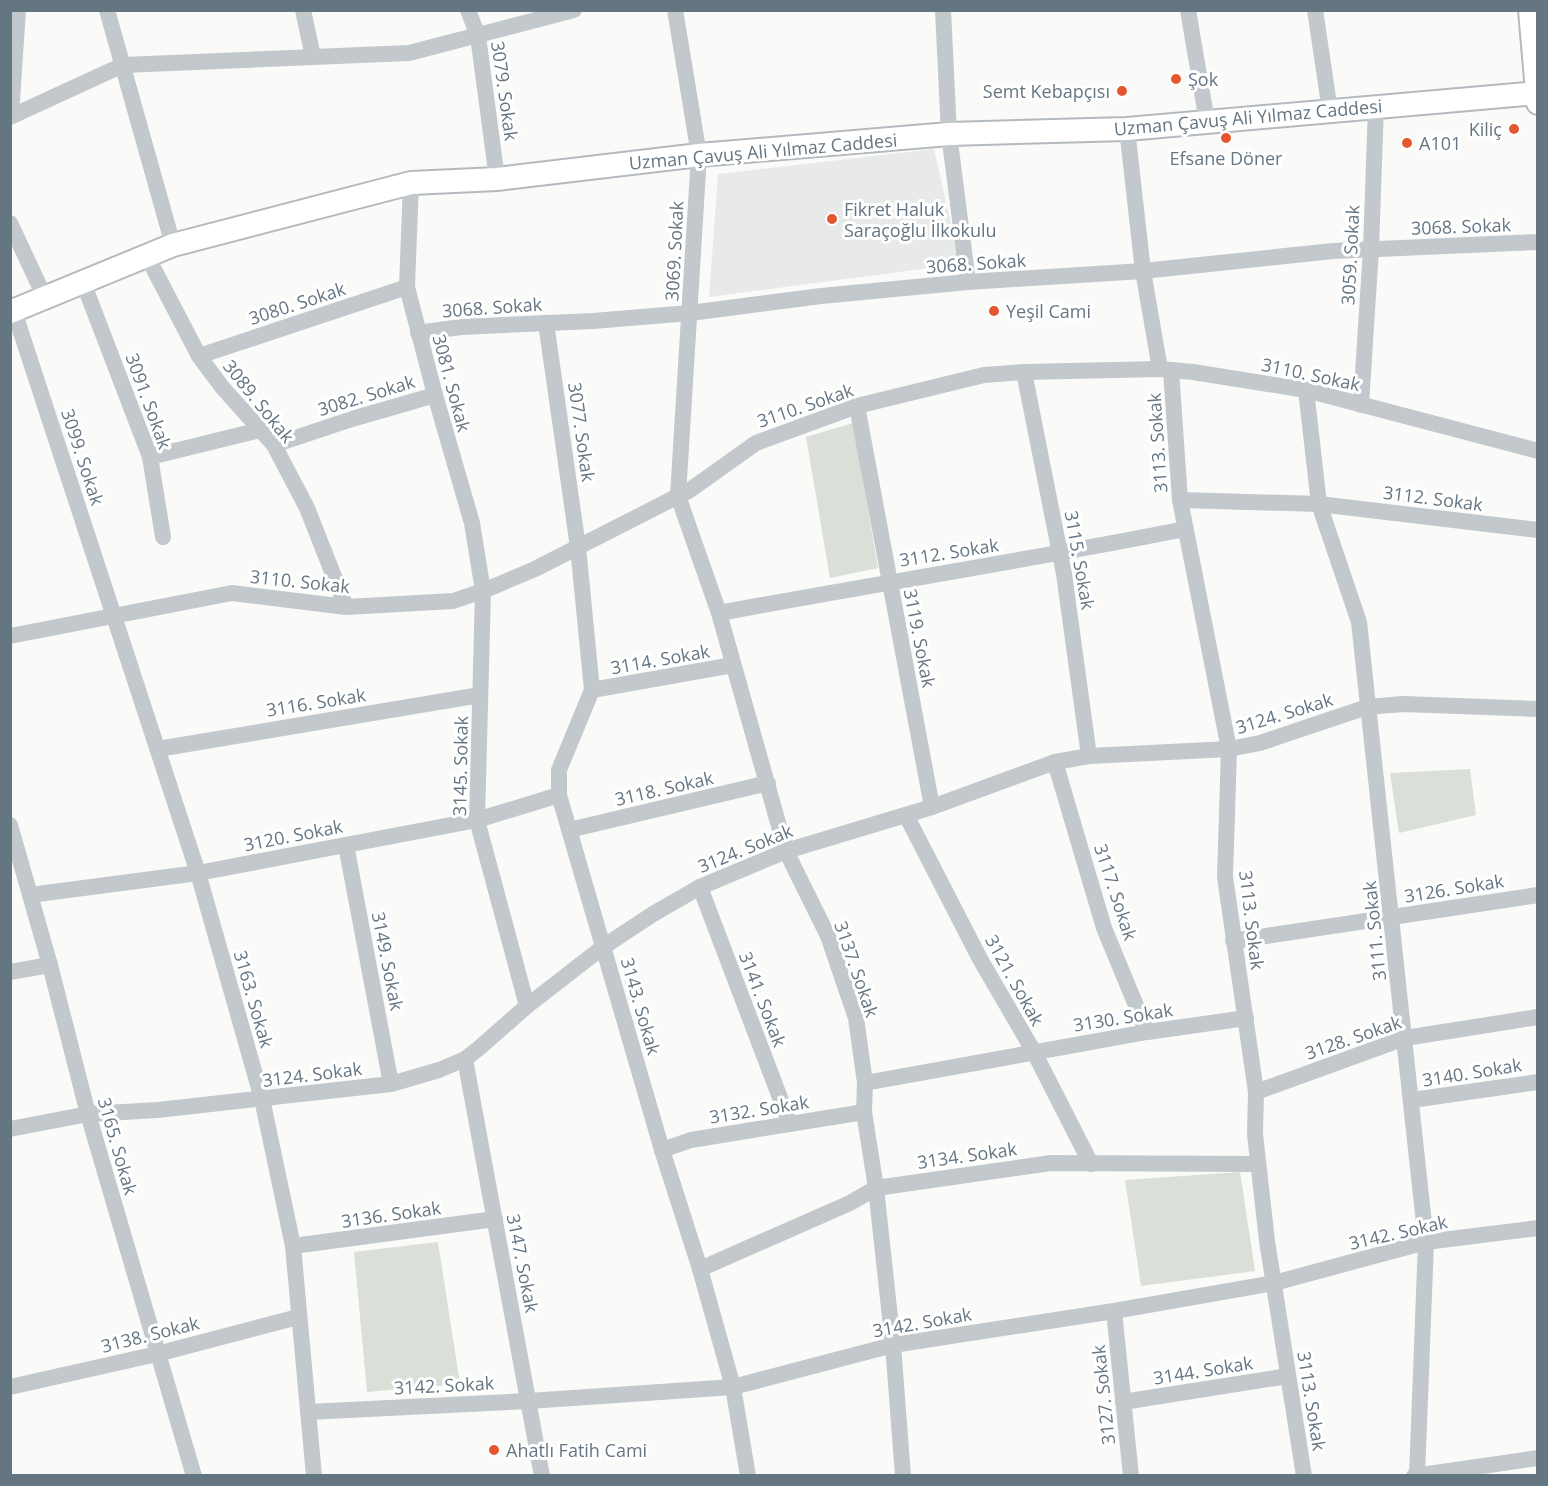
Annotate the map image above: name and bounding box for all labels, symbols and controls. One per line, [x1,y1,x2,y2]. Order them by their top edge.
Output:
street label: 3079. Sokak [486,40,524,143]
place label: Şok [1188,67,1219,91]
marker: Şok [1169,72,1183,86]
place label: Semt Kebapçısı [983,79,1110,103]
marker: Semt Kebapçısı [1115,84,1129,98]
street label: Uzman Çavuş Ali Yılmaz Caddesi [1113,93,1383,141]
place label: Kiliç [1469,117,1502,141]
marker: Kiliç [1507,122,1521,136]
street label: Uzman Çavuş Ali Yılmaz Caddesi [628,127,898,175]
marker: Efsane Döner [1219,131,1233,145]
place label: A101 [1419,131,1461,155]
marker: A101 [1400,136,1414,150]
place label: Efsane Döner [1170,146,1283,170]
place label: Fikret Haluk Saraçoğlu İlkokulu [844,197,997,242]
street label: 3069. Sokak [659,200,689,302]
street label: 3059. Sokak [1335,204,1365,306]
marker: Fikret Haluk Saraçoğlu İlkokulu [825,212,839,226]
street label: 3068. Sokak [1411,212,1512,240]
street label: 3068. Sokak [925,247,1027,278]
street label: 3080. Sokak [246,276,349,330]
street label: 3068. Sokak [441,291,543,322]
place label: Yeşil Cami [1006,299,1091,323]
marker: Yeşil Cami [987,304,1001,318]
street label: 3081. Sokak [427,332,477,435]
street label: 3091. Sokak [121,350,178,453]
street label: 3110. Sokak [1260,352,1363,396]
street label: 3089. Sokak [218,355,300,448]
street label: 3082. Sokak [315,369,418,421]
street label: 3110. Sokak [754,377,857,433]
street label: 3077. Sokak [563,381,601,484]
street label: 3113. Sokak [1141,392,1172,494]
street label: 3099. Sokak [56,406,110,509]
street label: 3112. Sokak [1382,480,1485,516]
street label: 3115. Sokak [1059,509,1101,612]
street label: 3112. Sokak [898,532,1001,572]
street label: 3110. Sokak [249,564,352,598]
street label: 3119. Sokak [899,587,941,690]
street label: 3114. Sokak [609,638,712,680]
street label: 3116. Sokak [265,682,368,722]
street label: 3124. Sokak [1233,687,1336,739]
street label: 3145. Sokak [447,715,473,816]
street label: 3118. Sokak [612,765,716,811]
street label: 3120. Sokak [242,814,345,856]
street label: 3124. Sokak [694,818,796,878]
street label: 3117. Sokak [1089,841,1143,944]
street label: 3126. Sokak [1403,868,1506,908]
street label: 3113. Sokak [1234,869,1270,972]
street label: 3111. Sokak [1357,879,1391,982]
street label: 3149. Sokak [367,910,409,1013]
street label: 3137. Sokak [829,918,885,1021]
street label: 3121. Sokak [980,930,1050,1030]
street label: 3163. Sokak [229,948,279,1051]
street label: 3141. Sokak [734,948,792,1051]
street label: 3143. Sokak [616,955,666,1058]
street label: 3130. Sokak [1072,997,1175,1037]
street label: 3128. Sokak [1302,1009,1405,1065]
street label: 3140. Sokak [1421,1052,1524,1092]
street label: 3124. Sokak [261,1056,364,1092]
street label: 3132. Sokak [708,1089,811,1129]
street label: 3165. Sokak [93,1095,143,1198]
street label: 3134. Sokak [916,1136,1019,1174]
street label: 3136. Sokak [340,1195,443,1233]
street label: 3142. Sokak [1346,1209,1450,1255]
street label: 3147. Sokak [502,1212,544,1315]
street label: 3142. Sokak [871,1301,974,1343]
street label: 3138. Sokak [98,1310,202,1358]
street label: 3127. Sokak [1086,1343,1120,1446]
street label: 3144. Sokak [1152,1350,1255,1390]
street label: 3113. Sokak [1292,1350,1332,1453]
street label: 3142. Sokak [393,1370,495,1400]
place label: Ahatlı Fatih Cami [506,1438,647,1462]
marker: Ahatlı Fatih Cami [487,1443,501,1457]

